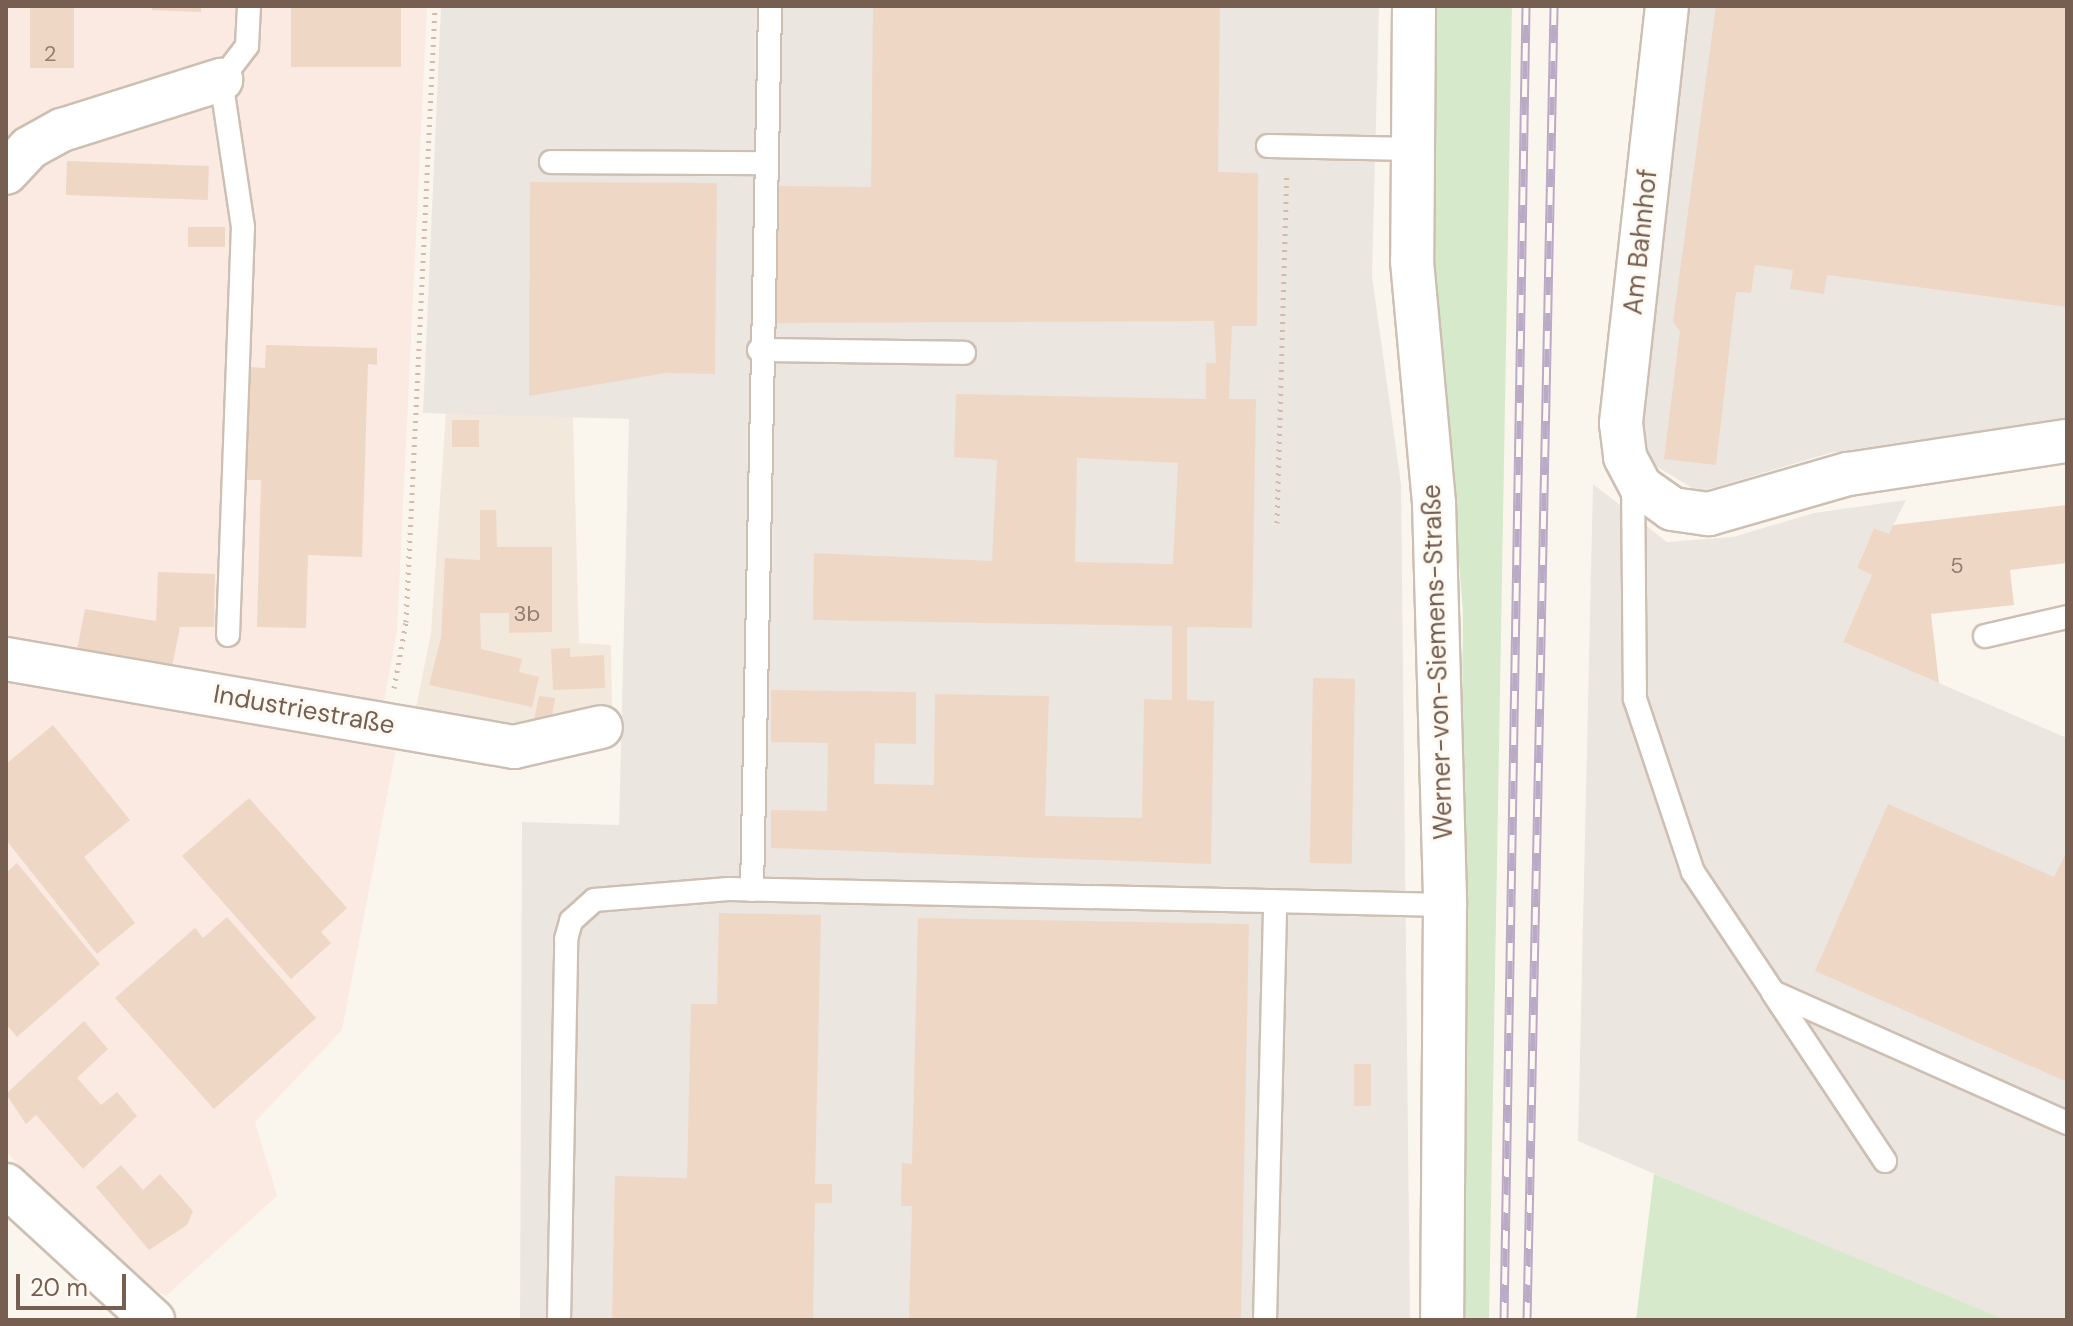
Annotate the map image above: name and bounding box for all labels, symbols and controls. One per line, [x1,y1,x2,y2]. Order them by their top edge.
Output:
house number: 2 [44,41,56,67]
street label: Am Bahnhof [1618,168,1664,316]
street label: Werner-von-Siemens-Straße [1416,484,1460,840]
house number: 5 [1950,553,1964,579]
house number: 3b [514,601,540,627]
street label: Industriestraße [211,679,397,741]
scale bar [20,1258,130,1308]
text: 20 m [30,1272,88,1303]

